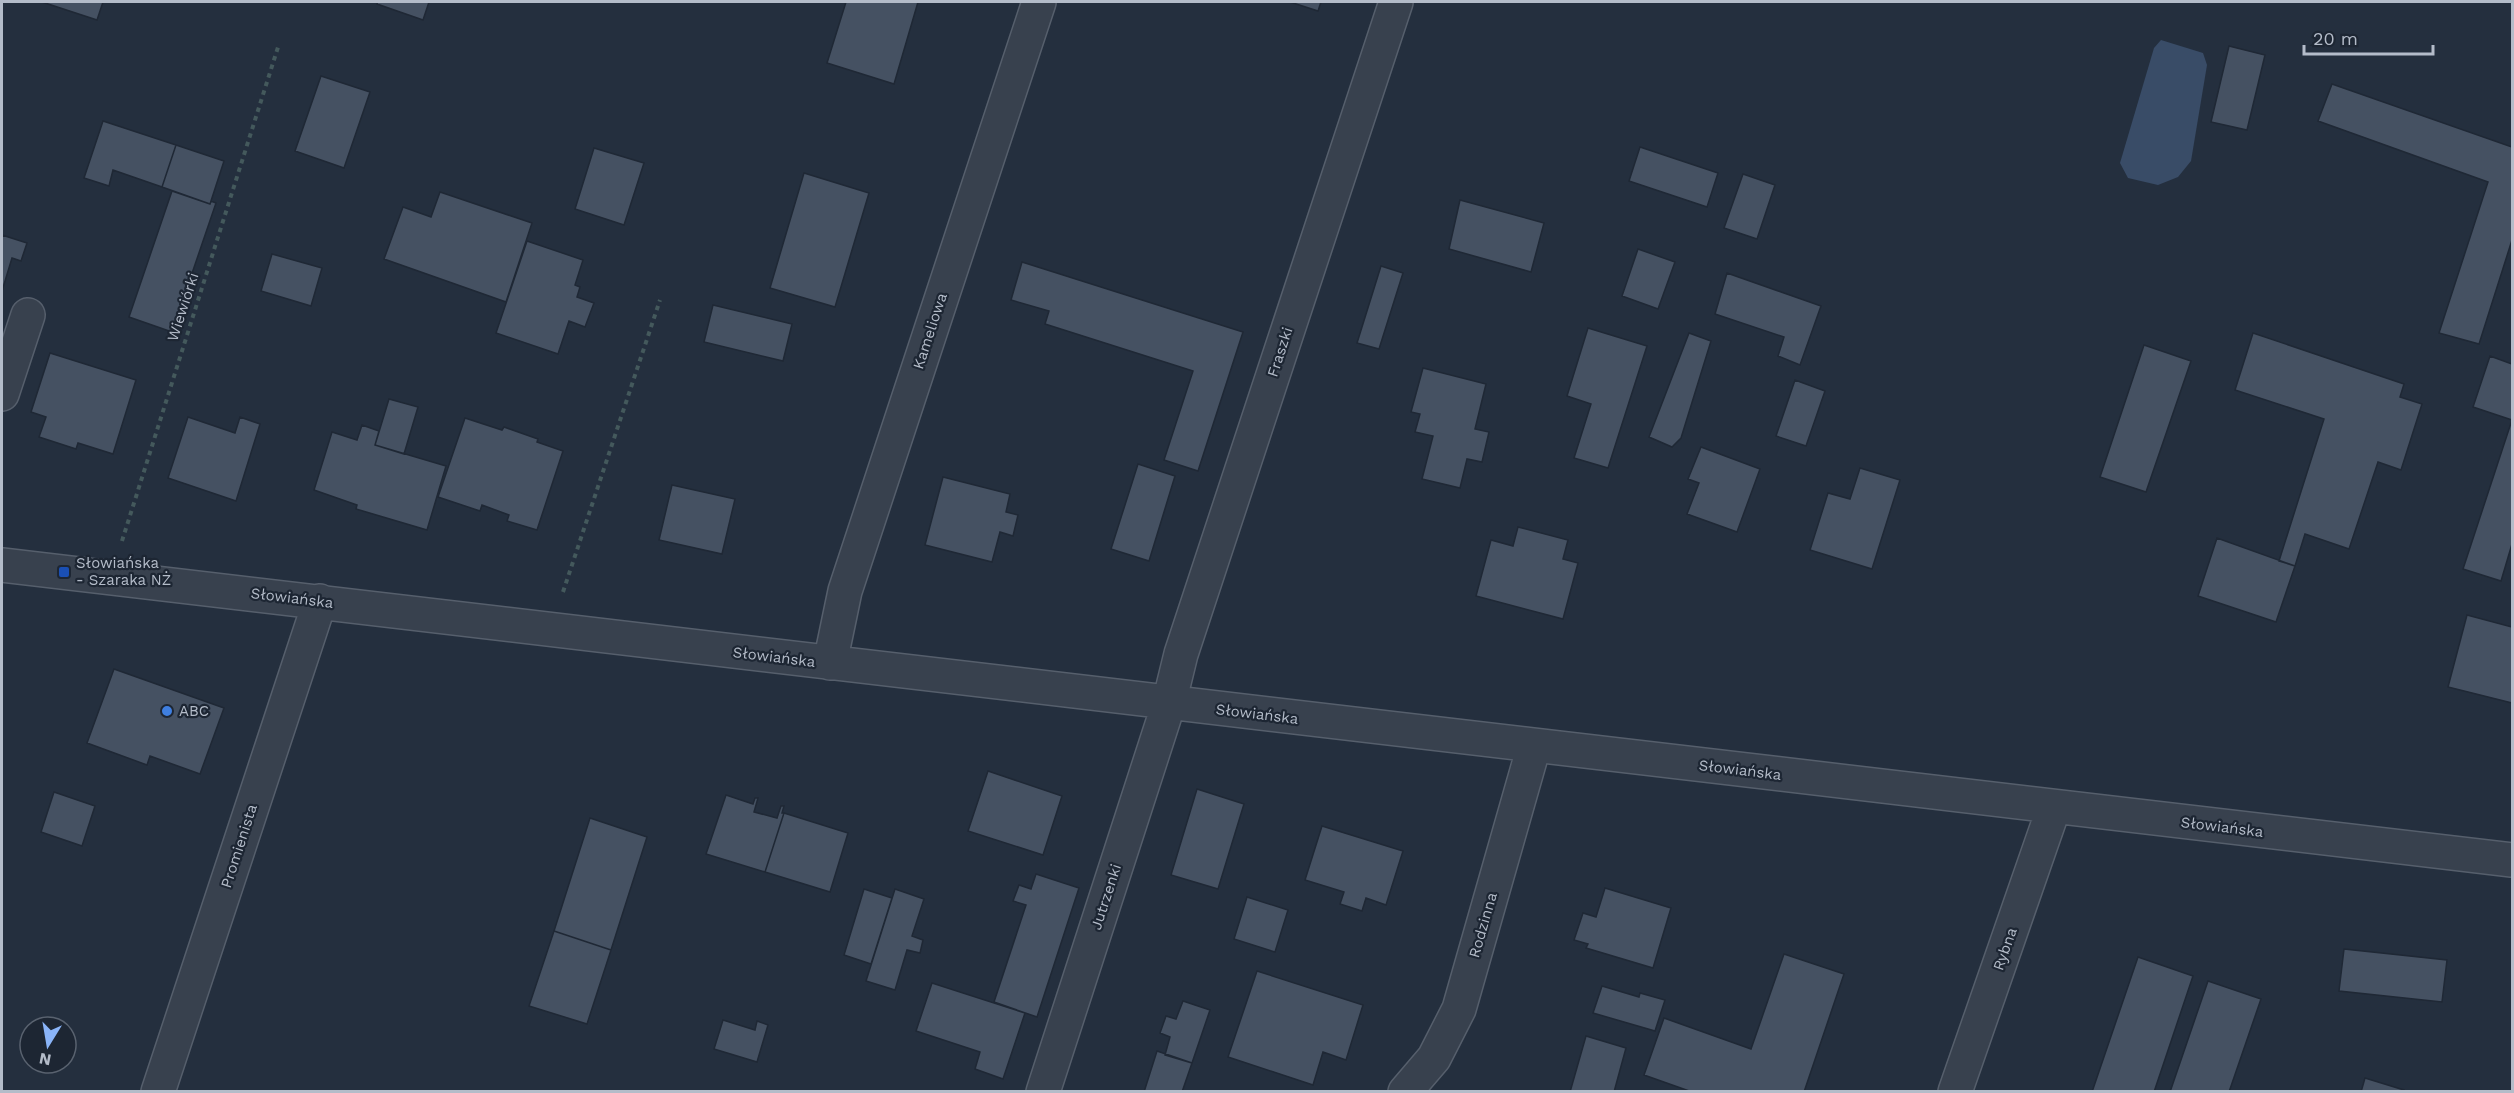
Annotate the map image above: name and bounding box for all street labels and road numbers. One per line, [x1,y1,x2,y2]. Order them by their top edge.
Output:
street label: Wiewiórki [163,270,203,344]
street label: Kameliowa [909,290,951,371]
street label: Fraszki [1264,325,1296,379]
street label: Słowiańska [250,584,335,612]
street label: Słowiańska [732,643,817,671]
street label: Słowiańska [1215,700,1300,728]
street label: Słowiańska [1698,756,1783,784]
street label: Promienista [217,801,261,890]
street label: Słowiańska [2180,813,2265,841]
street label: Jutrzenki [1087,862,1125,932]
street label: Rodzinna [1465,890,1501,960]
street label: Rybna [1989,925,2021,973]

